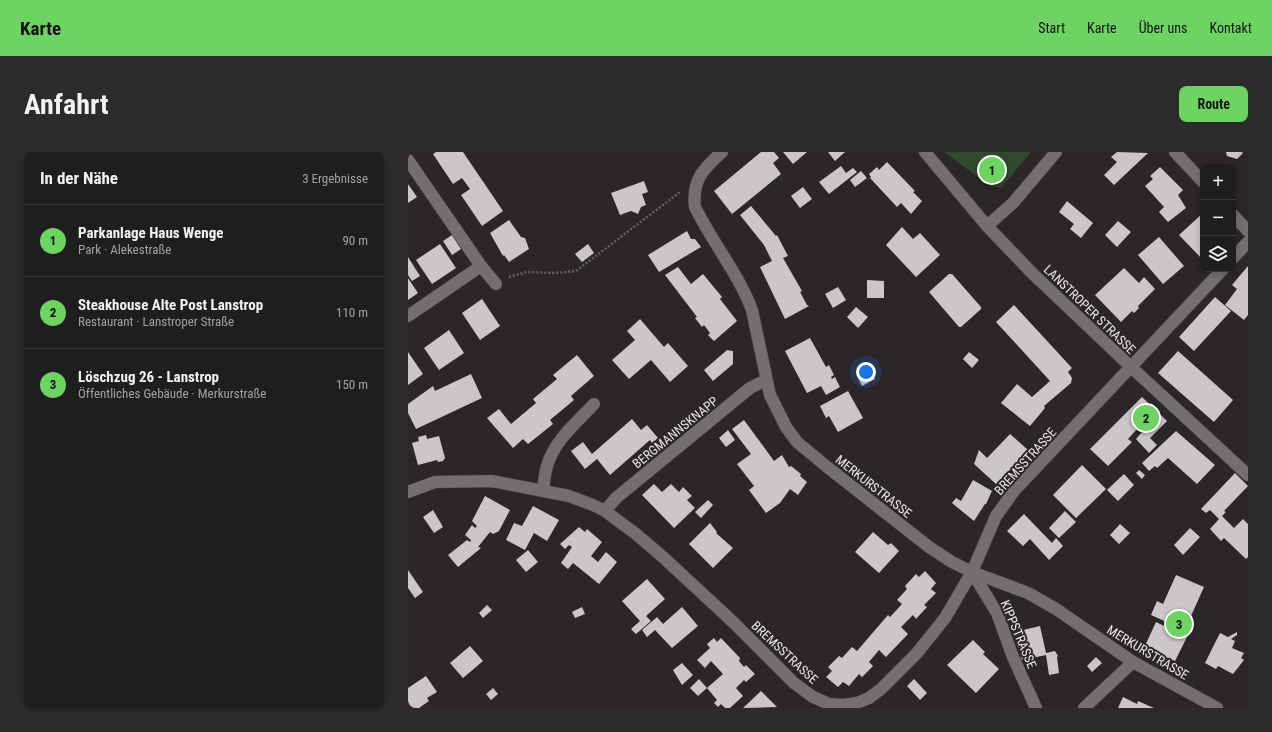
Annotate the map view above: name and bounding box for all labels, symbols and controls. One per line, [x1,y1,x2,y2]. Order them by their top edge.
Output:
text: Karte [20,17,61,40]
text: Start [1038,20,1065,36]
text: Karte [1087,20,1117,36]
text: Über uns [1139,20,1187,36]
text: Kontakt [1209,20,1252,36]
button: Route [1179,86,1248,122]
text: Anfahrt [24,88,109,121]
pin: 1 [979,155,1005,185]
map controls [1200,164,1236,272]
button: + [1200,164,1236,200]
text: In der Nähe [40,168,118,188]
text: 3 Ergebnisse [302,171,368,186]
button: − [1200,200,1236,236]
text: Parkanlage Haus Wenge [78,224,223,242]
text: 1 [50,233,56,248]
text: 90 m [342,233,368,248]
button: layers [1200,236,1236,272]
text: Park · Alekestraße [78,242,171,257]
street label: LANSTROPER STRASSE [1041,262,1139,357]
text: Steakhouse Alte Post Lanstrop [78,296,263,314]
text: 2 [50,305,56,320]
text: 110 m [336,305,368,320]
text: Restaurant · Lanstroper Straße [78,314,234,329]
your location [856,362,876,382]
text: Löschzug 26 - Lanstrop [78,368,219,386]
text: 3 [50,377,56,392]
text: 150 m [336,377,368,392]
text: Öffentliches Gebäude · Merkurstraße [78,386,266,401]
street label: BERGMANNSKNAPP [630,393,721,471]
pin: 2 [1133,403,1159,433]
street label: BREMSSTRASSE [991,425,1059,498]
street label: MERKURSTRASSE [833,452,915,521]
street label: KIPPSTRASSE [997,598,1040,671]
pin: 3 [1166,609,1192,639]
street label: BREMSSTRASSE [749,618,821,687]
street label: MERKURSTRASSE [1104,622,1191,683]

